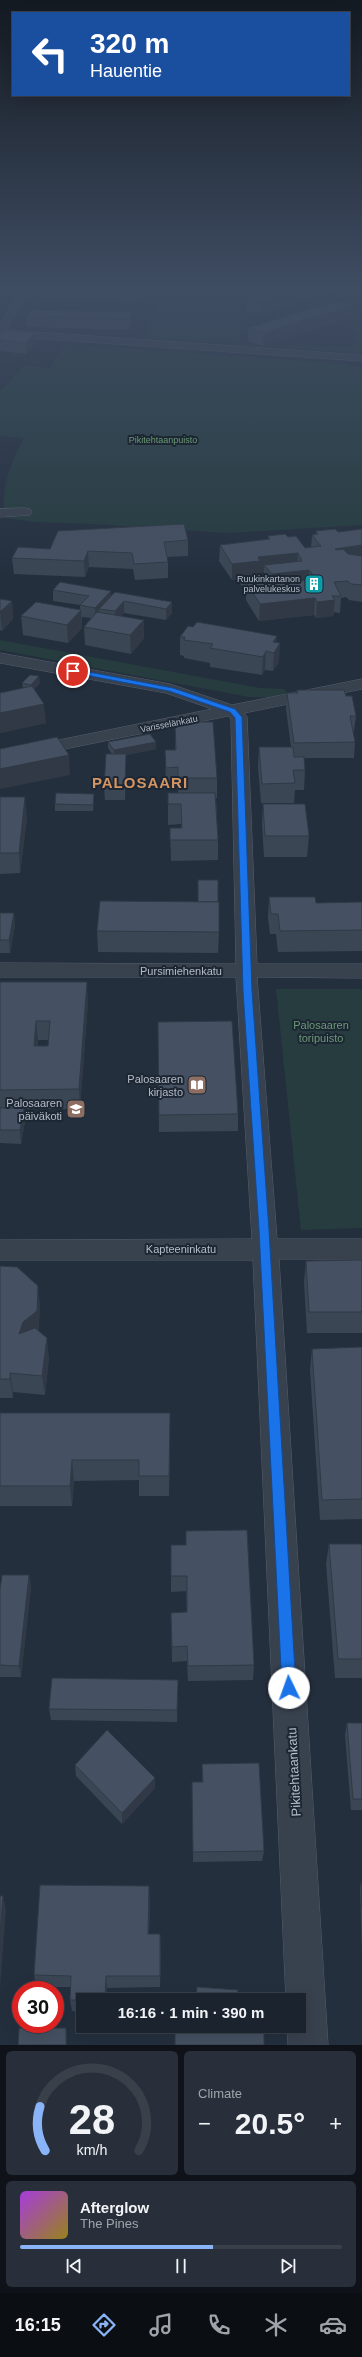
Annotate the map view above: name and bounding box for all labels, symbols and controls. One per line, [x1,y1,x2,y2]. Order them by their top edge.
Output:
icon: left [24,28,76,80]
text: 320 m [90,28,169,59]
text: Hauentie [90,61,162,81]
park label: Pikitehtaanpuisto [129,435,197,445]
building icon: Ruukinkartanon palvelukeskus [303,573,325,595]
place label: Ruukinkartanon palvelukeskus [237,574,301,594]
pin [56,654,90,688]
icon: arrive [62,660,84,682]
street label: Varisselänkatu [139,714,199,734]
district label: PALOSAARI [92,774,188,791]
street label: Pursimiehenkatu [140,965,222,977]
park label: Palosaaren toripuisto [293,1019,349,1044]
place label: Palosaaren kirjasto [127,1073,183,1098]
library icon: Palosaaren kirjasto [186,1074,208,1096]
place label: Palosaaren päiväkoti [6,1097,62,1122]
school or university icon: Palosaaren päiväkoti [65,1098,87,1120]
street label: Kapteeninkatu [146,1243,216,1255]
position arrow [268,1667,310,1709]
street label: Pikitehtaankatu [284,1727,304,1817]
speed limit sign: 30 [12,1981,64,2033]
text: 16:16 · 1 min · 390 m [118,2004,264,2021]
text: Climate [198,2086,242,2101]
text: 28 [69,2096,115,2143]
text: 20.5° [235,2107,305,2140]
text: − [198,2111,211,2136]
text: + [329,2111,342,2136]
text: km/h [77,2142,108,2158]
text: Afterglow [80,2199,149,2216]
text: The Pines [80,2216,139,2231]
icon: previous [63,2255,85,2277]
icon: pause [170,2255,192,2277]
icon: next [277,2255,299,2277]
icon: directions [90,2311,118,2339]
icon: music [147,2311,175,2339]
icon: phone [205,2311,233,2339]
icon: climate [262,2311,290,2339]
icon: car [319,2311,347,2339]
text: 16:15 [15,2315,61,2335]

